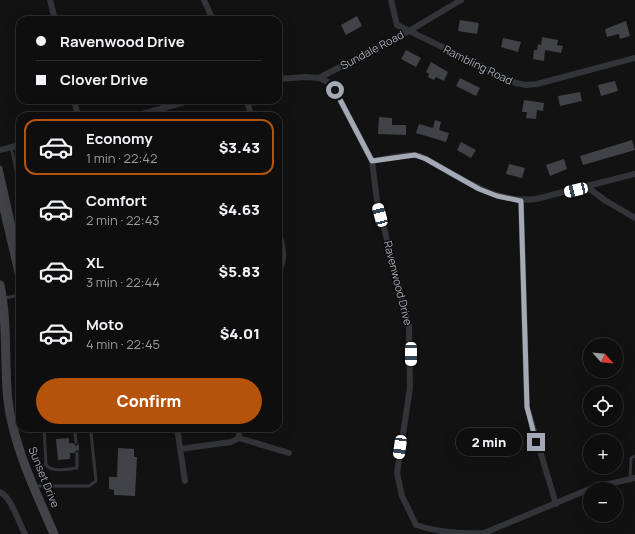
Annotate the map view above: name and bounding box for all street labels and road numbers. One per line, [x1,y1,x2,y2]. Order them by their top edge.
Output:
street label: Sundale Road [337,27,406,73]
street label: Rambling Road [441,41,515,88]
street label: Ravenwood Drive [381,239,416,327]
street label: Sunset Drive [25,444,64,510]

